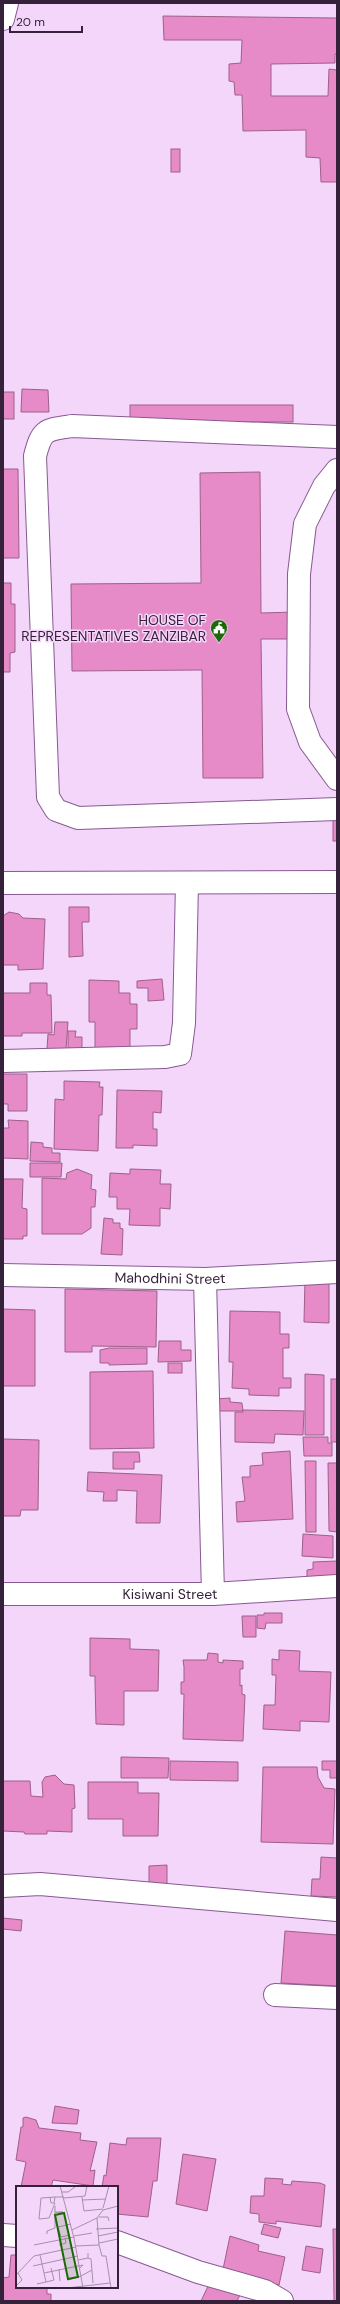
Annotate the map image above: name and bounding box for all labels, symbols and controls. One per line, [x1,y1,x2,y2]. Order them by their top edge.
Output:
scale bar [10,8,82,34]
text: 20 m [16,14,45,30]
place label: HOUSE OF REPRESENTATIVES ZANZIBAR [21,611,207,645]
public building icon: HOUSE OF REPRESENTATIVES ZANZIBAR [209,618,229,643]
street label: Mahodhini Street [114,1268,226,1288]
street label: Kisiwani Street [123,1585,218,1603]
inset map [16,2186,118,2288]

